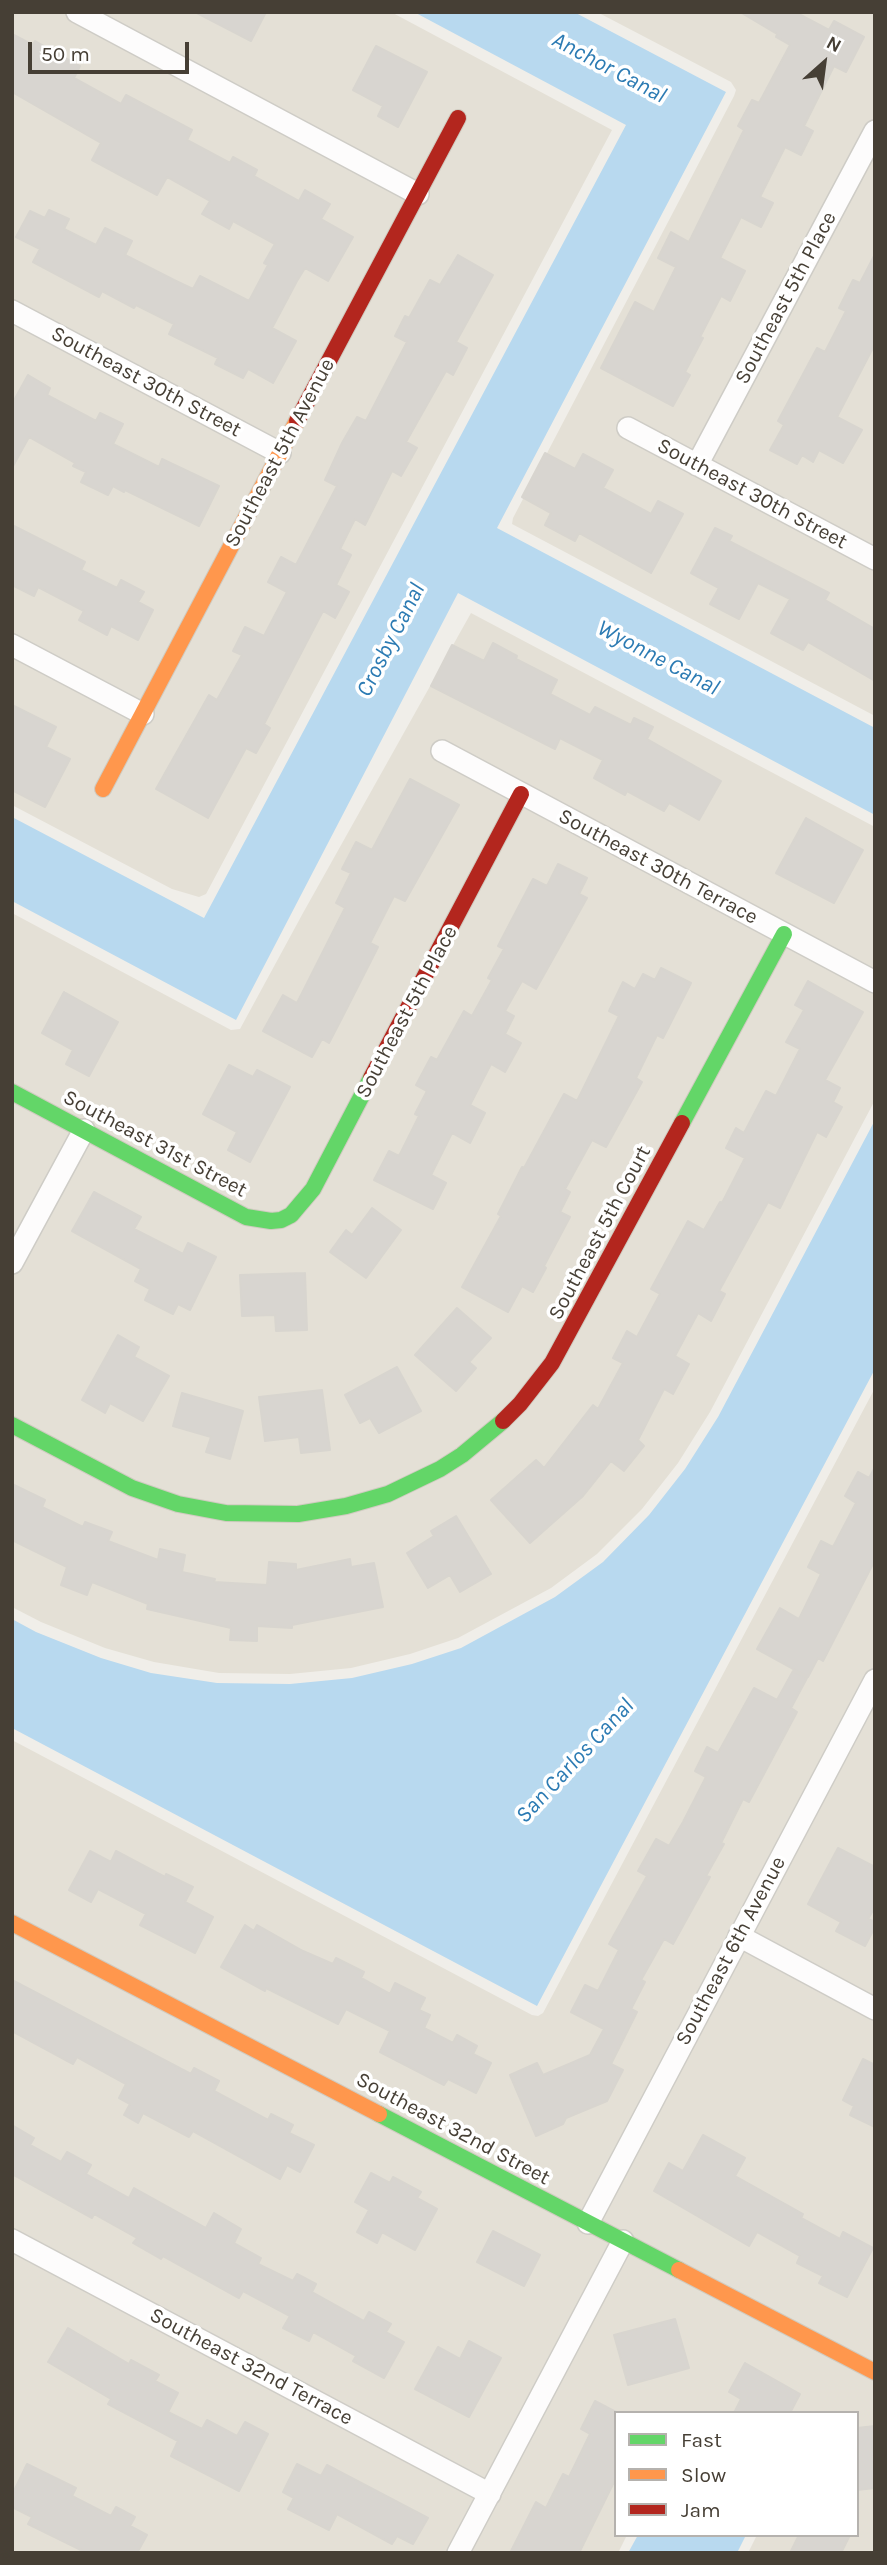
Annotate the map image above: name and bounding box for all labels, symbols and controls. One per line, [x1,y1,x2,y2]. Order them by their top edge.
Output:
water label: Anchor Canal [547,26,671,110]
scale bar [32,28,192,72]
north arrow [789,28,859,98]
text: N [823,32,845,57]
text: 50 m [41,42,90,66]
street label: Southeast 5th Place [730,207,842,389]
street label: Southeast 30th Street [47,321,245,443]
street label: Southeast 5th Avenue [220,354,340,552]
street label: Southeast 30th Street [653,433,851,555]
water label: Crosby Canal [351,579,431,701]
water label: Wyonne Canal [592,614,724,702]
street label: Southeast 30th Terrace [554,804,762,930]
street label: Southeast 5th Place [351,921,463,1103]
street label: Southeast 31st Street [59,1085,251,1203]
street label: Southeast 5th Court [543,1142,657,1324]
water label: San Carlos Canal [510,1693,640,1829]
street label: Southeast 6th Avenue [670,1852,792,2050]
street label: Southeast 32nd Street [352,2067,554,2191]
street label: Southeast 32nd Terrace [145,2303,357,2431]
legend [614,2411,859,2537]
text: Fast [681,2428,722,2452]
text: Slow [681,2463,726,2487]
text: Jam [681,2498,721,2522]

